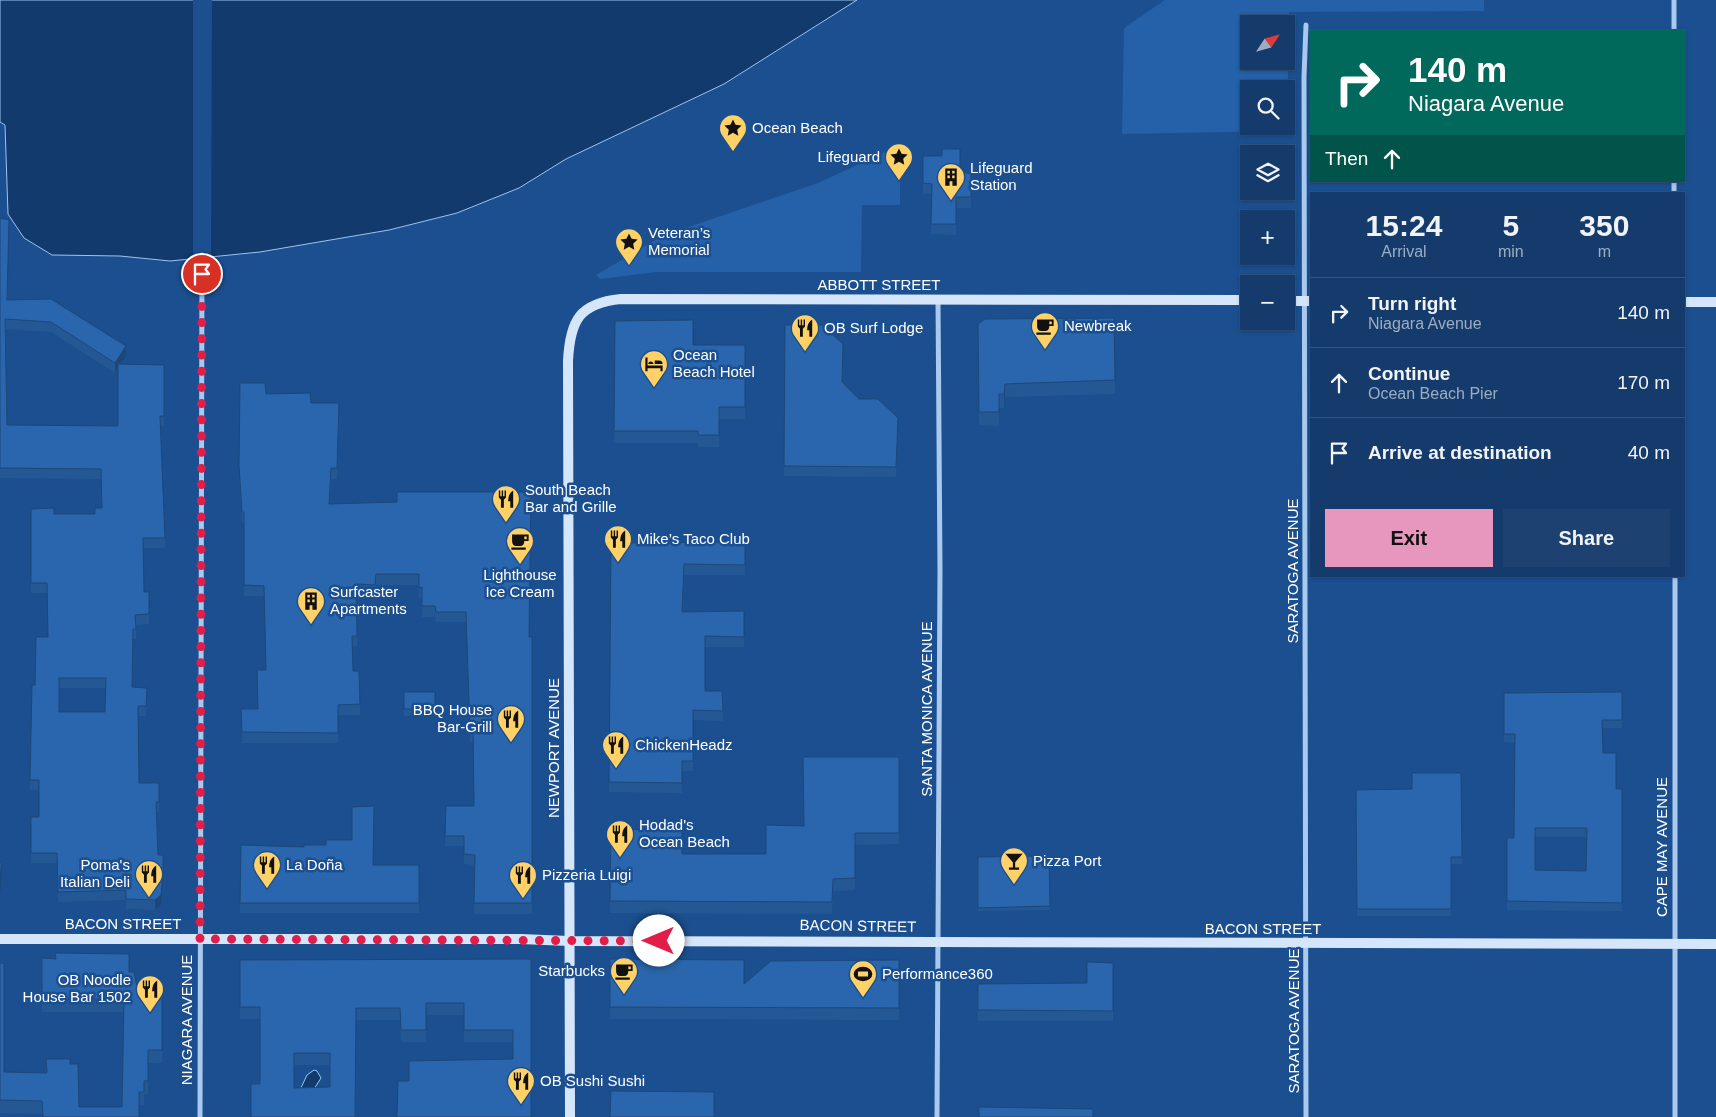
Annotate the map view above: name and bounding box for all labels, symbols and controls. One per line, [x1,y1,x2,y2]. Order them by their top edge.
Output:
north arrow [1240,15,1295,70]
map controls [1240,15,1295,330]
icon: right [1325,50,1390,115]
text: 140 m [1408,50,1507,89]
button: search [1240,80,1295,135]
text: Niagara Avenue [1408,91,1564,116]
place icon: Ocean Beach [718,113,748,152]
place label: Ocean Beach [752,119,843,136]
place icon: Lifeguard [884,142,914,181]
button: layers [1240,145,1295,200]
icon: ahead [1378,145,1406,173]
place label: Lifeguard [817,148,880,165]
text: Then [1325,148,1368,169]
place label: Lifeguard Station [970,159,1033,193]
building icon: Lifeguard Station [936,162,966,201]
text: 15:24 [1366,209,1442,242]
text: 5 [1502,209,1519,242]
text: 350 [1579,209,1629,242]
button: + [1240,210,1295,265]
place label: Veteran’s Memorial [648,224,710,258]
place icon: Veteran’s Memorial [614,227,644,266]
text: Arrival [1381,243,1427,260]
text: min [1498,243,1524,260]
text: m [1598,243,1611,260]
pin [181,253,223,295]
icon: arrive [188,260,216,288]
button: − [1240,275,1295,330]
street label: ABBOTT STREET [817,276,941,293]
text: Turn right [1368,293,1456,314]
icon: right [1325,299,1353,327]
text: 140 m [1617,302,1670,323]
cafe icon: Newbreak [1030,311,1060,350]
restaurant icon: OB Surf Lodge [790,313,820,352]
text: Niagara Avenue [1368,315,1482,332]
place label: Newbreak [1064,317,1132,334]
place label: OB Surf Lodge [824,319,923,336]
place label: Ocean Beach Hotel [673,346,755,380]
hotel icon: Ocean Beach Hotel [639,349,669,388]
text: Continue [1368,363,1450,384]
icon: ahead [1325,369,1353,397]
text: 170 m [1617,372,1670,393]
text: Ocean Beach Pier [1368,385,1498,402]
icon: arrive [1325,439,1353,467]
text: Arrive at destination [1368,442,1552,463]
text: 40 m [1628,442,1670,463]
place label: South Beach Bar and Grille [525,481,617,515]
restaurant icon: South Beach Bar and Grille [491,484,521,523]
street label: SARATOGA AVENUE [1284,498,1301,644]
button: Exit [1325,509,1493,567]
button: Share [1503,509,1670,567]
restaurant icon: Mike’s Taco Club [603,524,633,563]
cafe icon: Lighthouse Ice Cream [505,526,535,565]
place label: Mike’s Taco Club [637,530,750,547]
place label: Lighthouse Ice Cream [483,566,557,600]
place label: Surfcaster Apartments [330,583,407,617]
building icon: Surfcaster Apartments [296,586,326,625]
street label: SANTA MONICA AVENUE [918,621,935,797]
street label: NEWPORT AVENUE [545,678,562,818]
place label: BBQ House Bar-Grill [413,701,492,735]
restaurant icon: BBQ House Bar-Grill [496,704,526,743]
restaurant icon: ChickenHeadz [601,730,631,769]
place label: ChickenHeadz [635,736,733,753]
street label: CAPE MAY AVENUE [1653,777,1670,917]
place label: Hodad's Ocean Beach [639,816,730,850]
restaurant icon: Hodad's Ocean Beach [605,819,635,858]
bar icon: Pizza Port [999,846,1029,885]
restaurant icon: La Doña [252,850,282,889]
place label: Pizza Port [1033,852,1102,869]
place label: Poma's Italian Deli [60,856,130,890]
place label: La Doña [286,856,343,873]
restaurant icon: Poma's Italian Deli [134,859,164,898]
restaurant icon: Pizzeria Luigi [508,860,538,899]
place label: Pizzeria Luigi [542,866,631,883]
position arrow [632,914,684,966]
street label: BACON STREET [65,915,181,932]
street label: BACON STREET [800,916,916,935]
street label: BACON STREET [1205,920,1321,937]
street label: SARATOGA AVENUE [1285,948,1302,1094]
street label: NIAGARA AVENUE [178,955,195,1085]
cafe icon: Starbucks [609,956,639,995]
sports icon: Performance360 [848,959,878,998]
place label: Starbucks [538,962,605,979]
place label: Performance360 [882,965,993,982]
place label: OB Noodle House Bar 1502 [23,971,131,1005]
restaurant icon: OB Noodle House Bar 1502 [135,974,165,1013]
restaurant icon: OB Sushi Sushi [506,1066,536,1105]
place label: OB Sushi Sushi [540,1072,645,1089]

